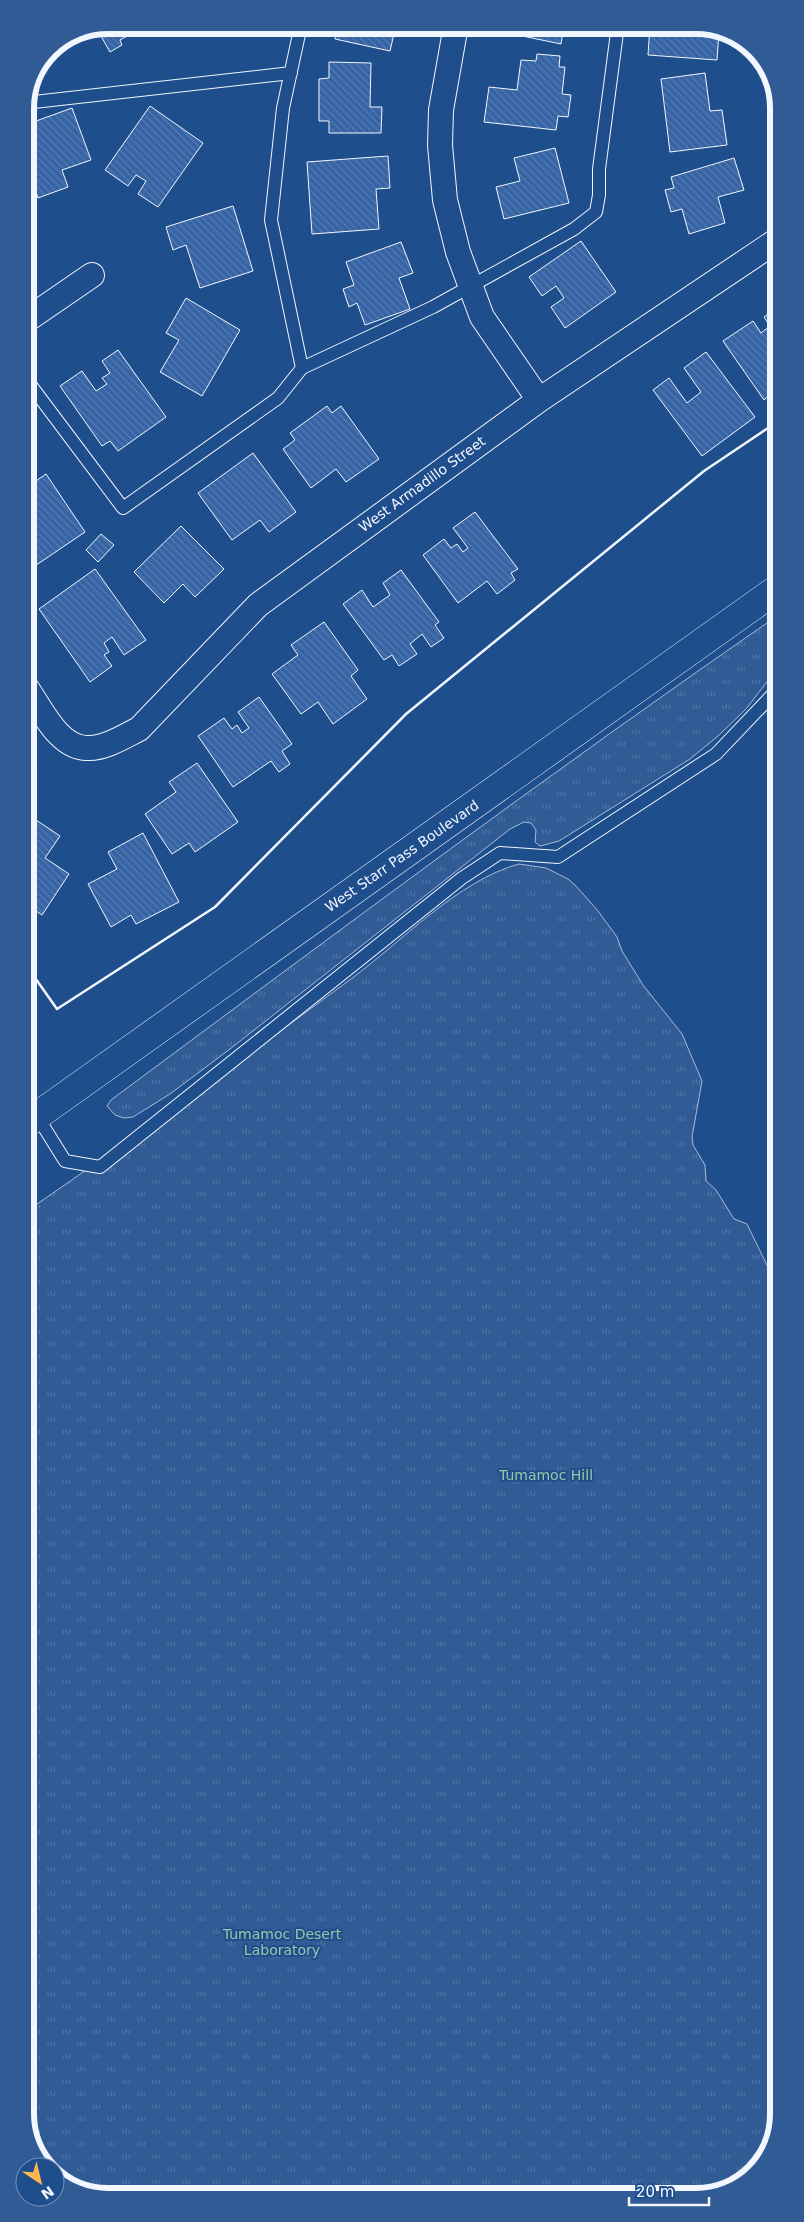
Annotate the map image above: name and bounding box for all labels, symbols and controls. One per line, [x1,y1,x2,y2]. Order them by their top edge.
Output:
street label: West Armadillo Street [356,432,489,535]
street label: West Starr Pass Boulevard [322,797,482,915]
park label: Tumamoc Hill [498,1467,593,1483]
park label: Tumamoc Desert Laboratory [222,1926,342,1958]
north arrow [15,2157,65,2207]
scale bar [629,2174,709,2206]
text: N [38,2183,57,2203]
text: 20 m [636,2183,674,2201]

